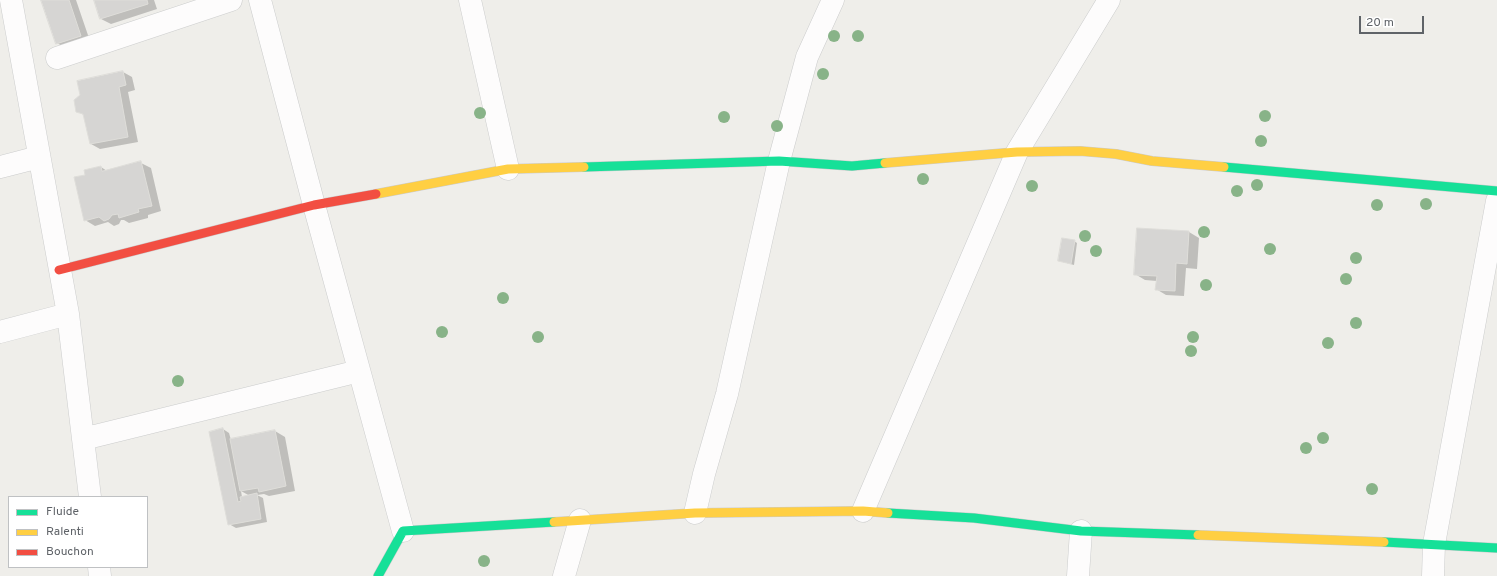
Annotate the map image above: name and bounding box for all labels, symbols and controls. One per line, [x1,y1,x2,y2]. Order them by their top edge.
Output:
scale bar [1361,8,1426,34]
text: 20 m [1366,15,1394,31]
legend [8,496,148,568]
text: Fluide [46,504,79,520]
text: Ralenti [46,524,84,540]
text: Bouchon [46,544,94,560]

